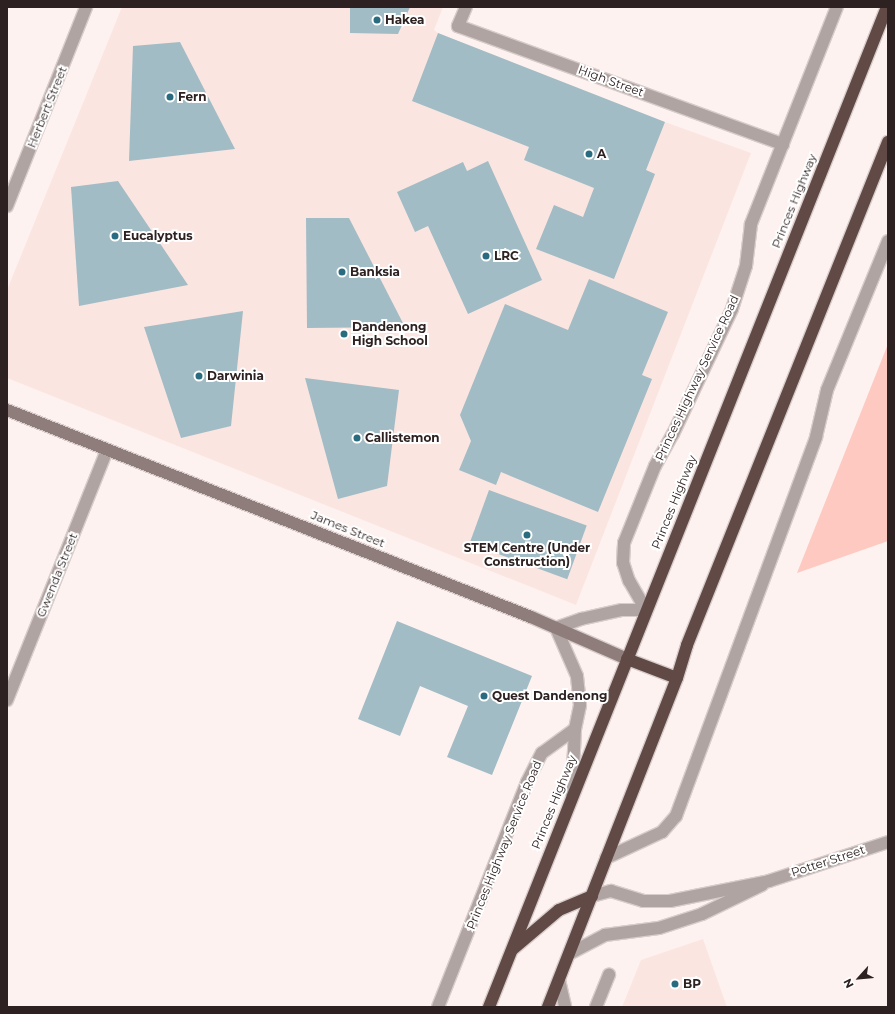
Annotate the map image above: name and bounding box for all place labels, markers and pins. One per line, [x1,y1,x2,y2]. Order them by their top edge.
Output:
place label: Hakea [385,13,424,27]
marker: Hakea [372,15,382,25]
place label: Fern [178,90,206,104]
marker: Fern [165,92,175,102]
place label: A [597,147,606,161]
marker: A [584,149,594,159]
place label: Eucalyptus [123,229,193,243]
marker: Eucalyptus [110,231,120,241]
place label: LRC [494,249,519,263]
marker: LRC [481,251,491,261]
place label: Banksia [350,265,400,279]
marker: Banksia [337,267,347,277]
place label: Dandenong High School [352,320,428,348]
marker: Dandenong High School [339,329,349,339]
place label: Darwinia [207,369,264,383]
marker: Darwinia [194,371,204,381]
place label: Callistemon [365,431,440,445]
marker: Callistemon [352,433,362,443]
marker: STEM Centre (Under Construction) [522,530,532,540]
place label: STEM Centre (Under Construction) [464,541,590,569]
place label: Quest Dandenong [492,689,607,703]
marker: Quest Dandenong [479,691,489,701]
place label: BP [683,977,701,991]
marker: BP [670,979,680,989]

